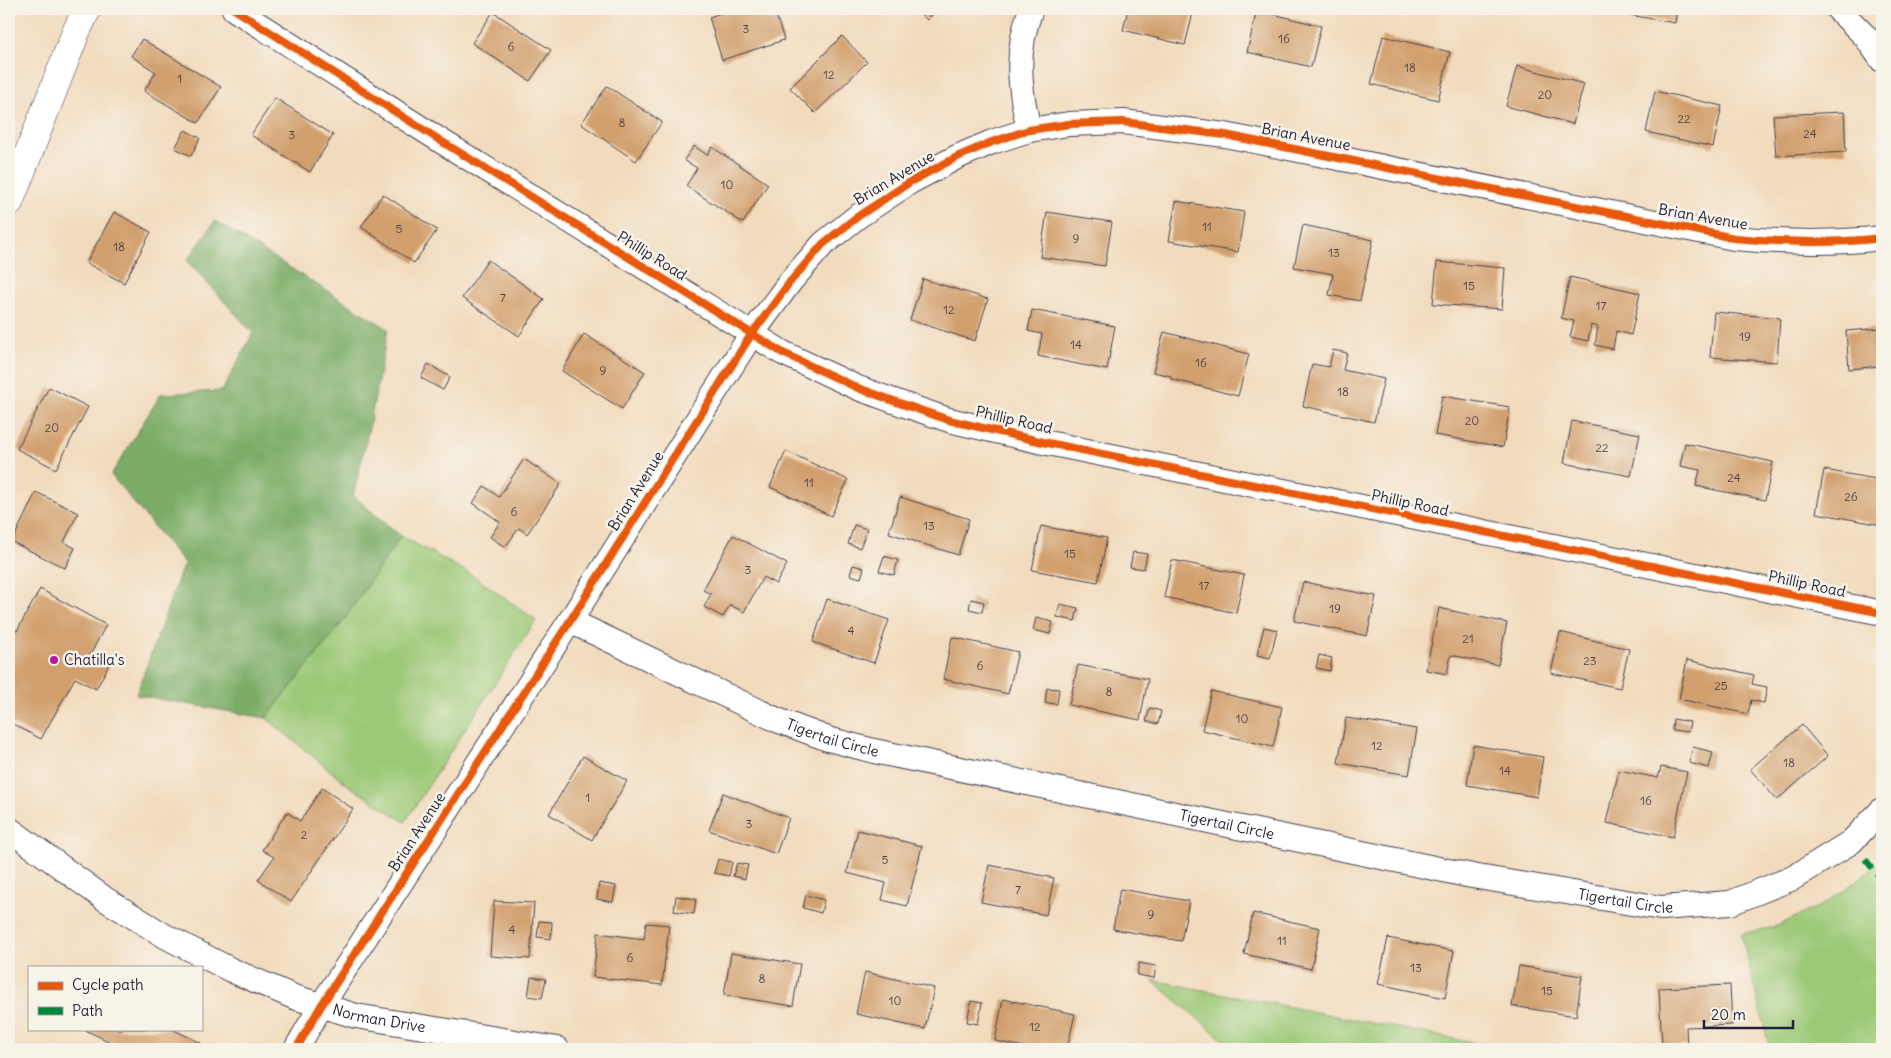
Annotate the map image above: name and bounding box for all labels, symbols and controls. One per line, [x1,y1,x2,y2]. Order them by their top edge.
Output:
house number: 3 [743,21,750,36]
house number: 16 [1278,31,1290,46]
house number: 6 [508,39,515,54]
house number: 18 [1404,60,1416,75]
house number: 12 [823,67,835,82]
house number: 1 [178,71,182,86]
house number: 20 [1538,87,1552,102]
house number: 22 [1677,111,1691,126]
house number: 8 [619,115,626,130]
street label: Brian Avenue [1260,119,1352,154]
house number: 24 [1803,126,1817,141]
house number: 3 [289,127,296,142]
street label: Brian Avenue [850,146,937,209]
house number: 10 [721,177,733,192]
street label: Brian Avenue [1657,199,1749,234]
house number: 11 [1202,219,1212,234]
house number: 5 [396,221,403,236]
street label: Phillip Road [614,227,691,285]
house number: 9 [1073,231,1080,246]
house number: 18 [113,239,125,254]
house number: 13 [1328,245,1340,260]
house number: 15 [1463,278,1475,293]
house number: 7 [500,290,506,305]
house number: 17 [1596,298,1606,313]
house number: 12 [943,302,955,317]
house number: 19 [1739,329,1751,344]
house number: 14 [1070,337,1082,352]
house number: 16 [1195,355,1207,370]
house number: 9 [600,363,607,378]
house number: 18 [1337,384,1349,399]
street label: Phillip Road [974,401,1055,438]
house number: 20 [1465,413,1479,428]
house number: 20 [45,420,59,435]
house number: 22 [1595,440,1609,455]
street label: Brian Avenue [604,447,668,534]
house number: 24 [1727,470,1741,485]
house number: 11 [804,475,814,490]
street label: Phillip Road [1370,485,1451,520]
house number: 26 [1844,489,1858,504]
house number: 6 [511,504,518,519]
house number: 13 [923,518,935,533]
house number: 15 [1064,546,1076,561]
house number: 3 [745,562,752,577]
street label: Phillip Road [1767,566,1848,601]
house number: 17 [1199,578,1209,593]
house number: 19 [1329,601,1341,616]
house number: 4 [848,623,855,638]
house number: 21 [1462,631,1474,646]
place label: Chatilla's [64,650,125,669]
house number: 23 [1583,653,1597,668]
marker: Chatilla's [48,654,60,666]
house number: 6 [977,658,984,673]
house number: 25 [1714,678,1728,693]
house number: 8 [1106,684,1113,699]
house number: 10 [1236,711,1248,726]
street label: Tigertail Circle [784,714,881,761]
house number: 12 [1371,738,1383,753]
house number: 18 [1783,755,1795,770]
house number: 14 [1499,763,1511,778]
street label: Brian Avenue [384,789,449,875]
house number: 1 [586,790,590,805]
house number: 16 [1640,793,1652,808]
street label: Tigertail Circle [1178,805,1276,843]
house number: 3 [746,816,753,831]
house number: 2 [301,827,308,842]
house number: 5 [882,852,889,867]
house number: 7 [1015,882,1021,897]
street label: Tigertail Circle [1577,884,1674,917]
house number: 9 [1148,907,1155,922]
house number: 4 [509,922,516,937]
house number: 11 [1277,933,1287,948]
house number: 6 [627,950,634,965]
house number: 13 [1410,960,1422,975]
legend [28,966,202,1030]
house number: 8 [759,971,766,986]
text: Cycle path [72,975,144,994]
house number: 15 [1541,983,1553,998]
house number: 10 [889,993,901,1008]
scale bar [1704,998,1792,1030]
street label: Norman Drive [330,999,427,1036]
text: Path [72,1001,103,1020]
text: 20 m [1711,1005,1746,1024]
house number: 12 [1029,1019,1041,1034]

